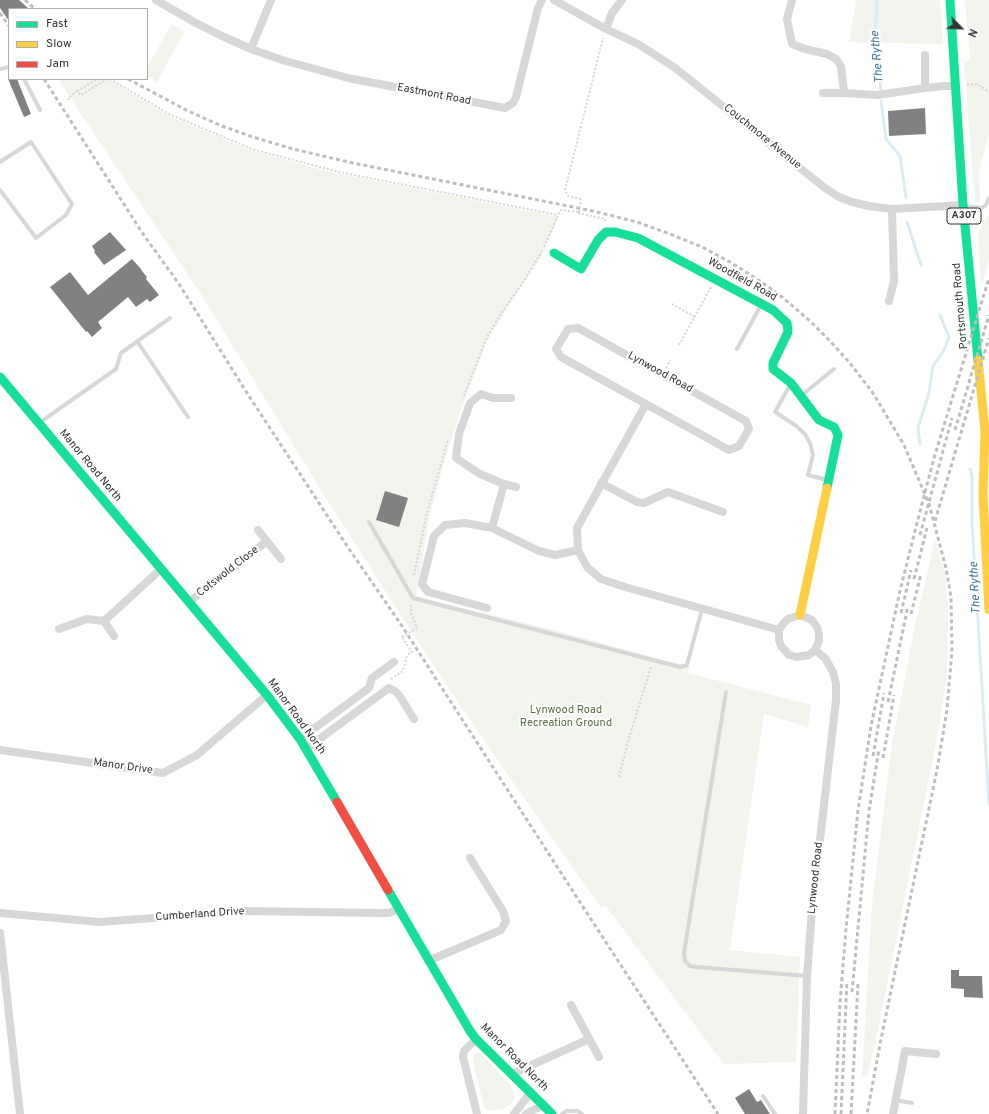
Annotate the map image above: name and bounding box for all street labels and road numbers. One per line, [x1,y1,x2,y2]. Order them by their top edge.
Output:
street label: Eastmont Road [396,81,472,109]
street label: Couchmore Avenue [720,102,804,172]
road number: A307 [947,208,981,224]
street label: Woodfield Road [705,255,779,305]
street label: Portsmouth Road [951,262,971,350]
street label: Lynwood Road [625,350,695,396]
street label: Manor Road North [56,427,124,505]
street label: Cotswold Close [194,544,262,600]
street label: Manor Road North [264,677,328,757]
street label: Manor Drive [92,756,154,778]
street label: Lynwood Road [806,841,826,915]
street label: Cumberland Drive [155,905,245,925]
street label: Manor Road North [477,1021,551,1095]

